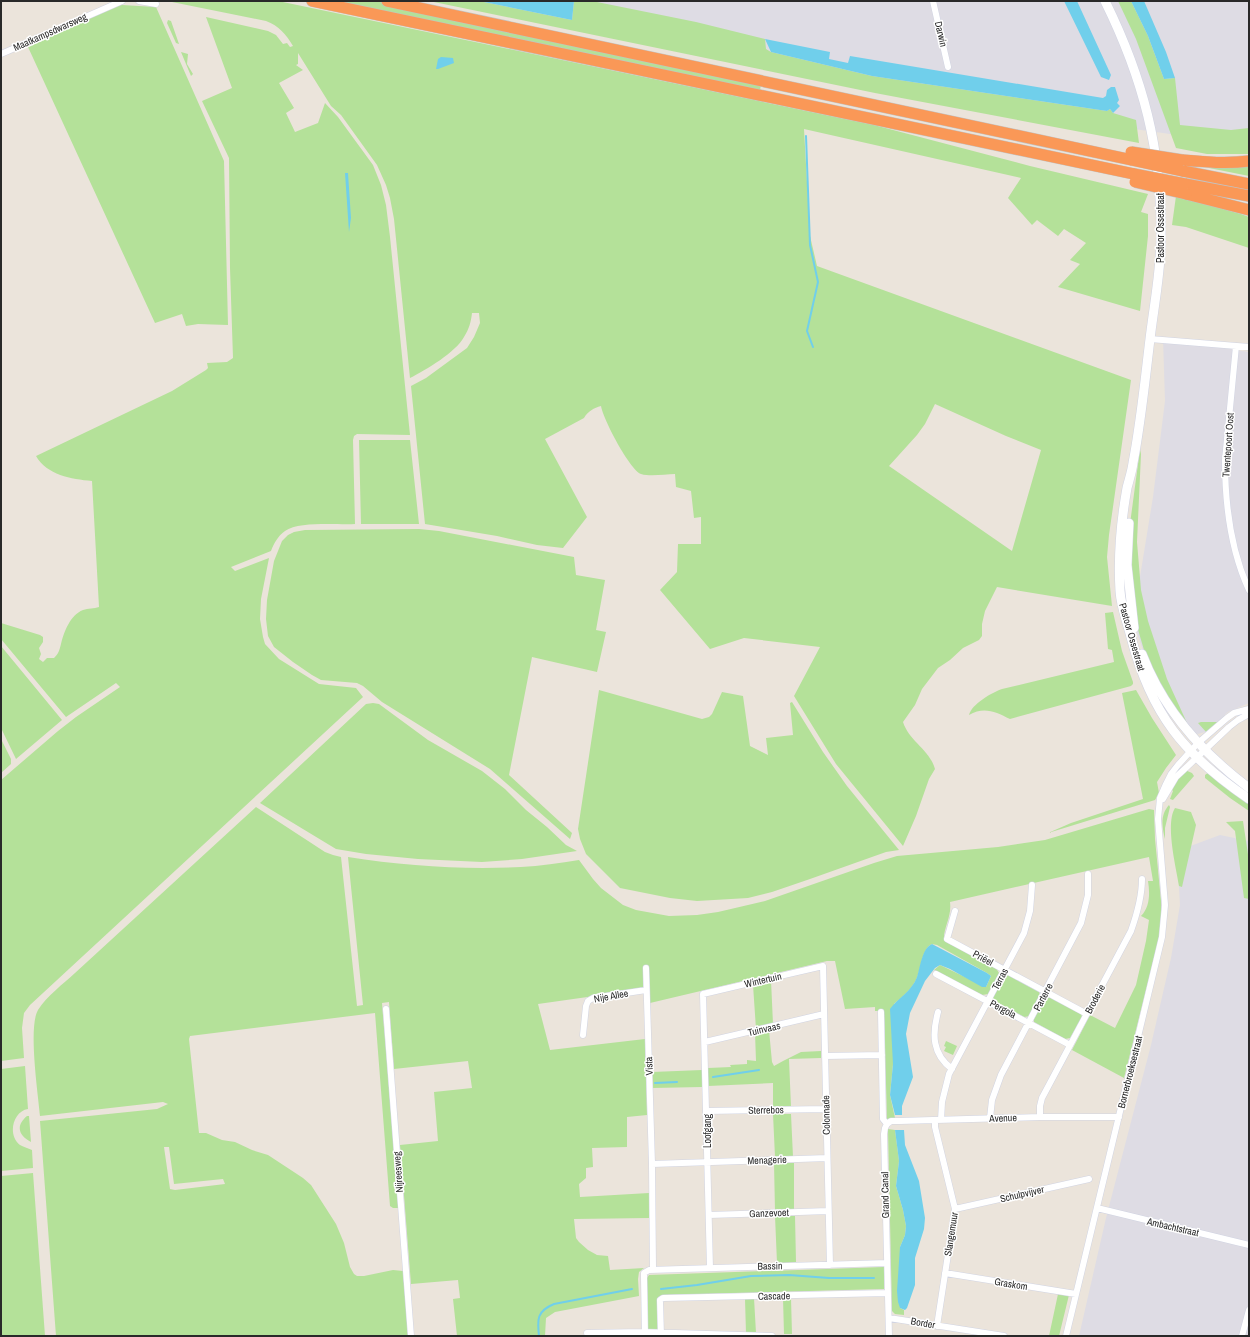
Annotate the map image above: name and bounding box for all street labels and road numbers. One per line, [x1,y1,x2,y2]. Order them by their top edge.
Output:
street label: Maatkampsdwarsweg [11,10,89,54]
street label: Darwin [932,20,950,48]
street label: Pastoor Ossestraat [1154,192,1167,263]
street label: Twentepoort Oost [1219,412,1237,478]
street label: Pastoor Ossestraat [1116,601,1148,673]
street label: Priëel [970,947,996,969]
street label: Terras [989,966,1011,992]
street label: Wintertuin [743,969,783,991]
street label: Parterre [1030,980,1056,1013]
street label: Broderie [1082,982,1108,1016]
street label: Nije Allee [593,987,630,1005]
street label: Pergola [987,997,1019,1022]
street label: Tuinvaas [746,1019,782,1039]
street label: Bornerbroeksestraat [1115,1034,1145,1110]
street label: Vista [642,1056,656,1076]
street label: Colonnade [819,1095,833,1135]
street label: Sterrebos [748,1103,784,1117]
street label: Avenue [988,1111,1017,1125]
street label: Loofgang [701,1113,714,1148]
street label: Nijreesweg [390,1151,406,1193]
street label: Menagerie [747,1153,787,1167]
street label: Grand Canal [878,1171,892,1218]
street label: Schulpvijver [999,1183,1045,1205]
street label: Ganzevoet [749,1206,790,1220]
street label: Slangemuur [941,1211,961,1257]
street label: Ambachtstraat [1145,1214,1201,1239]
street label: Bassin [757,1259,783,1273]
street label: Graskom [994,1275,1029,1293]
street label: Cascade [758,1289,791,1303]
street label: Border [910,1314,937,1332]

